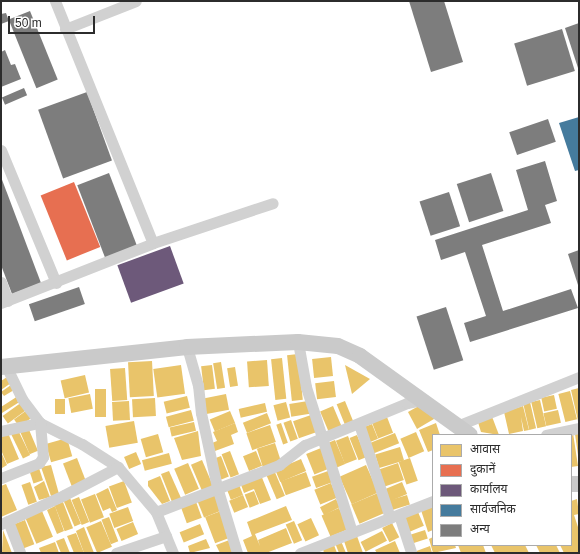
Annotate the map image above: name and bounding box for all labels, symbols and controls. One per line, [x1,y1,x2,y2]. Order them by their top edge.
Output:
scale bar [10,8,97,34]
text: 50 m [15,16,42,30]
legend [432,434,572,546]
text: आवास [470,442,500,456]
text: दुकानें [470,462,495,476]
text: कार्यालय [470,482,508,496]
text: सार्वजनिक [470,502,516,516]
text: अन्य [470,522,490,536]

